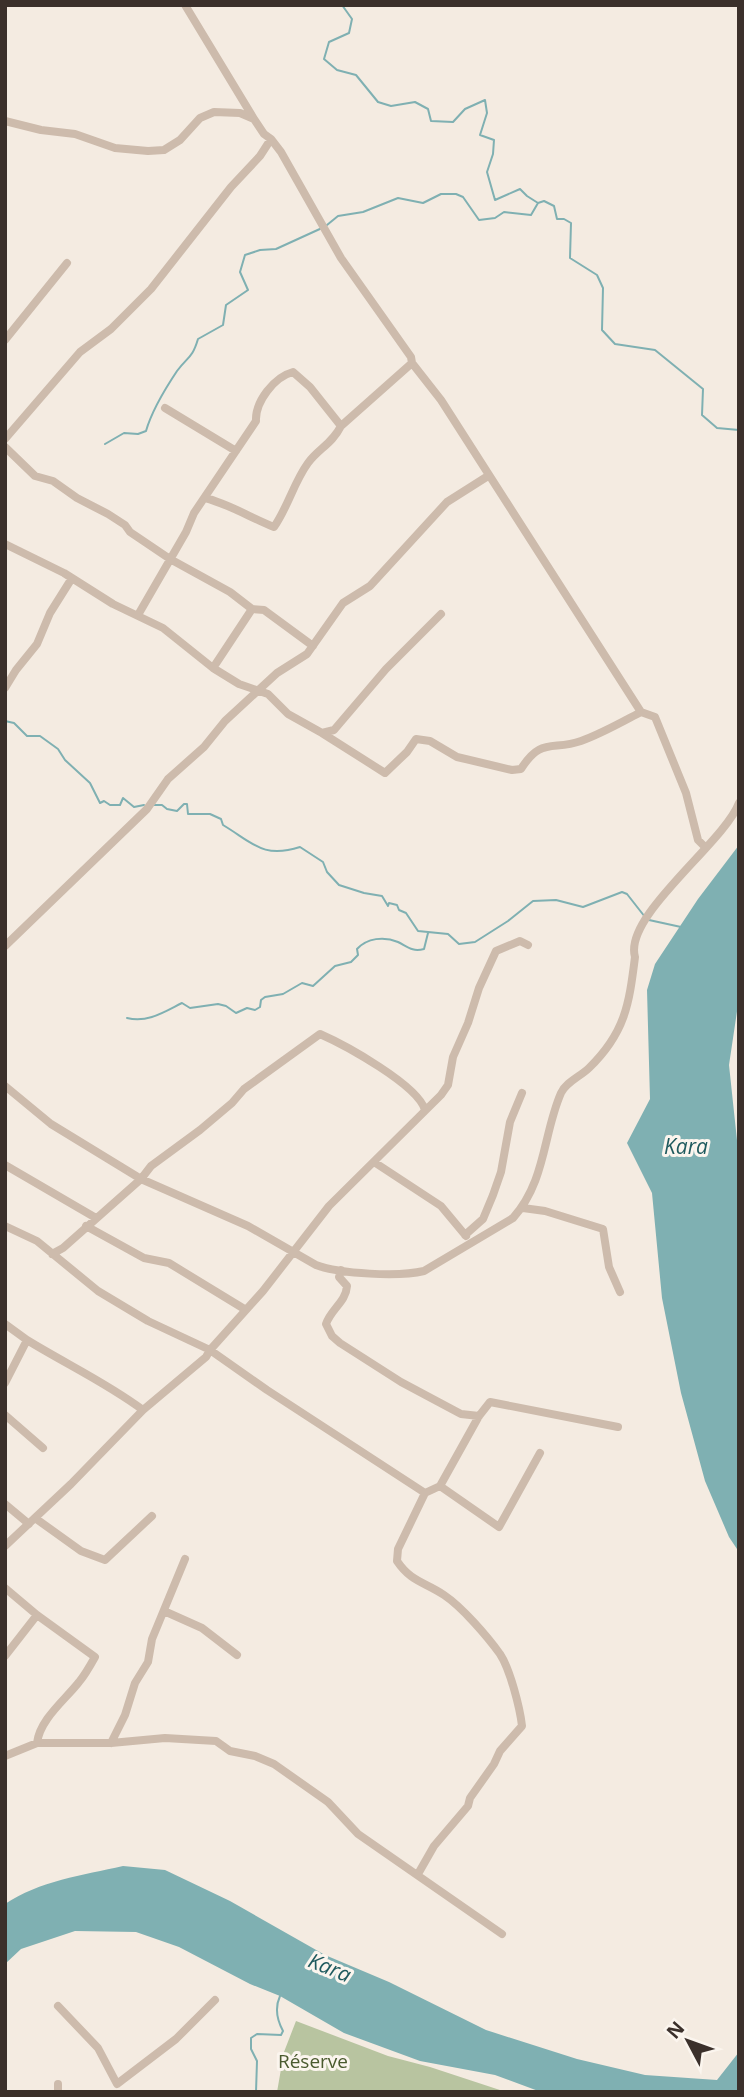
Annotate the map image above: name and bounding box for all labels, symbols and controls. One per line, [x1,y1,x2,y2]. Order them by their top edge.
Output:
water label: Kara [664,1132,708,1160]
water label: Kara [304,1946,356,1988]
north arrow [653,2006,723,2076]
text: N [660,2015,690,2044]
park label: Réserve [278,2048,348,2074]

